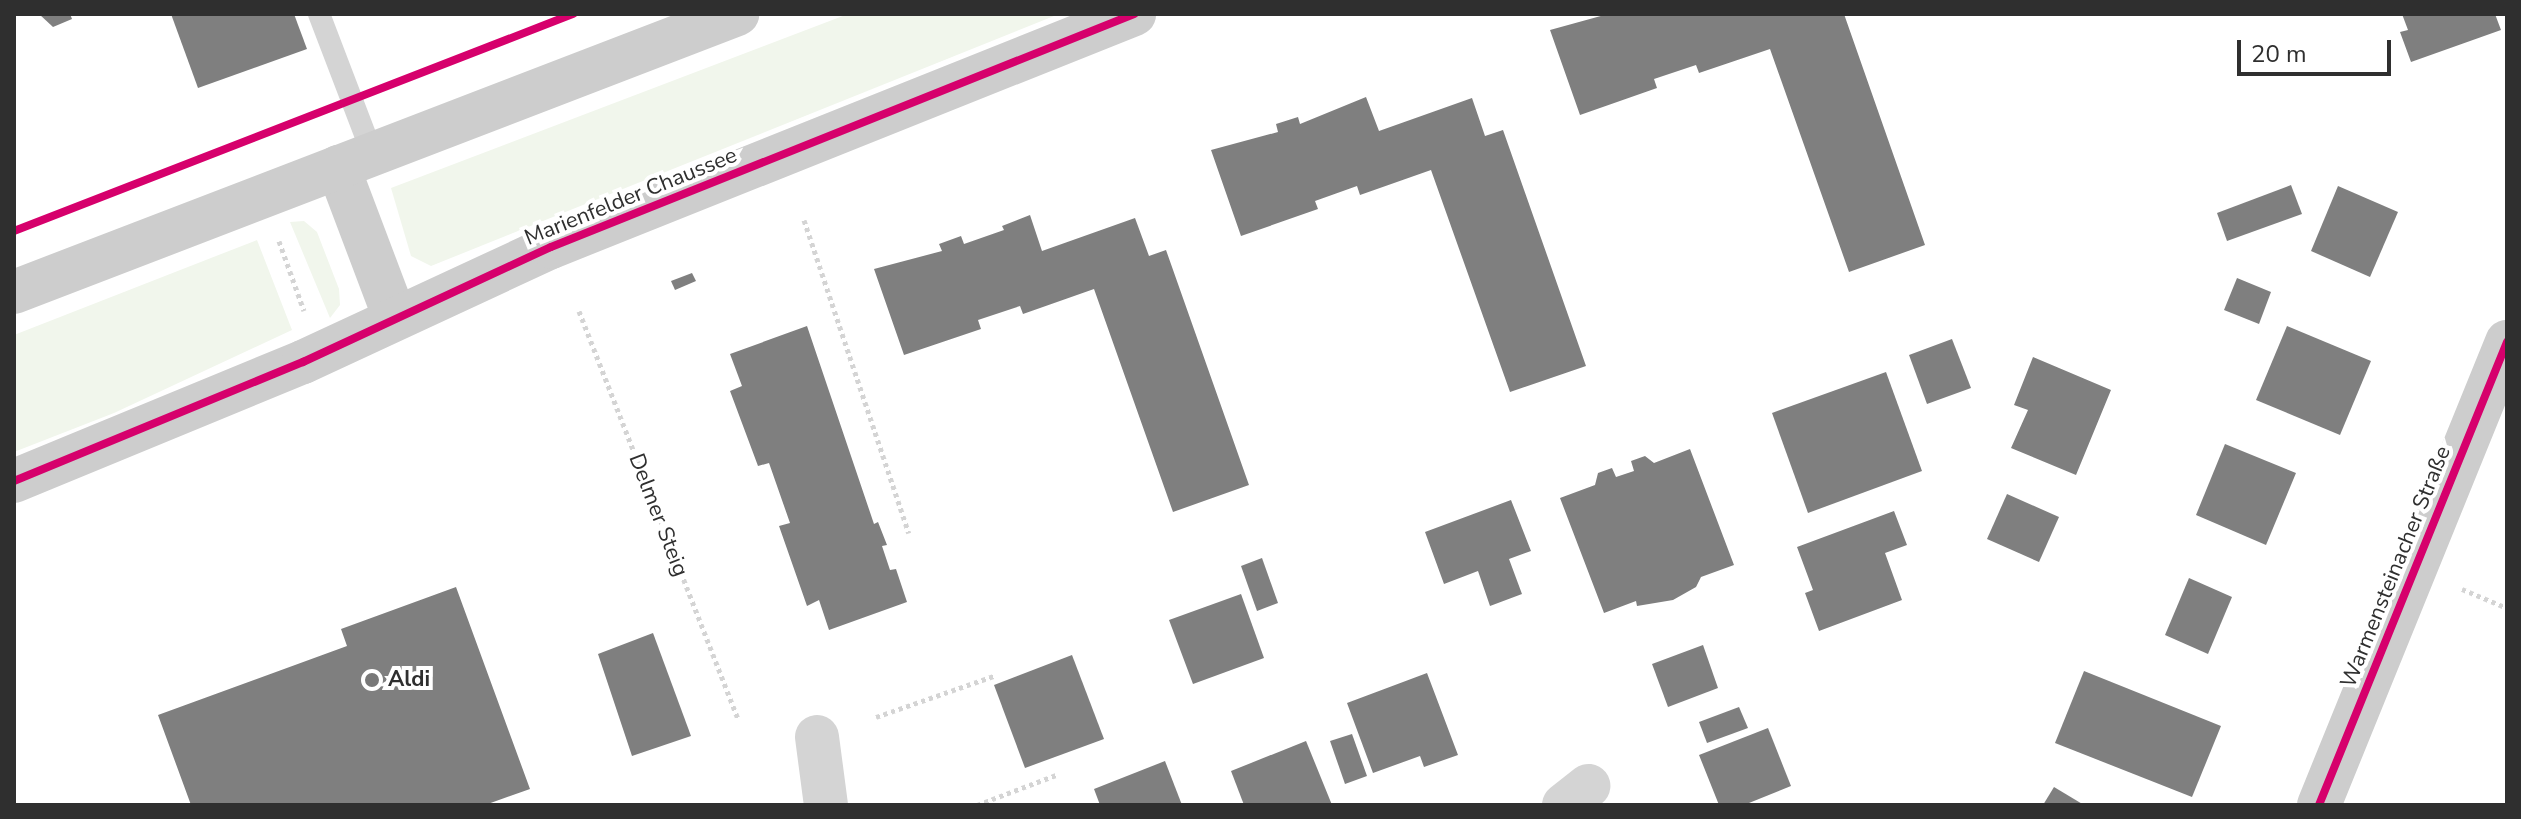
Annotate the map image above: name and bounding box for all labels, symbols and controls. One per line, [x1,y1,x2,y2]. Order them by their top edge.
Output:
scale bar [2241,24,2395,74]
text: 20 m [2251,38,2307,70]
street label: Marienfelder Chaussee [521,142,741,252]
street label: Warmensteinacher Straße [2335,442,2457,692]
street label: Delmer Steig [622,450,694,580]
place label: Aldi [388,667,430,693]
marker: Aldi [363,671,381,689]

